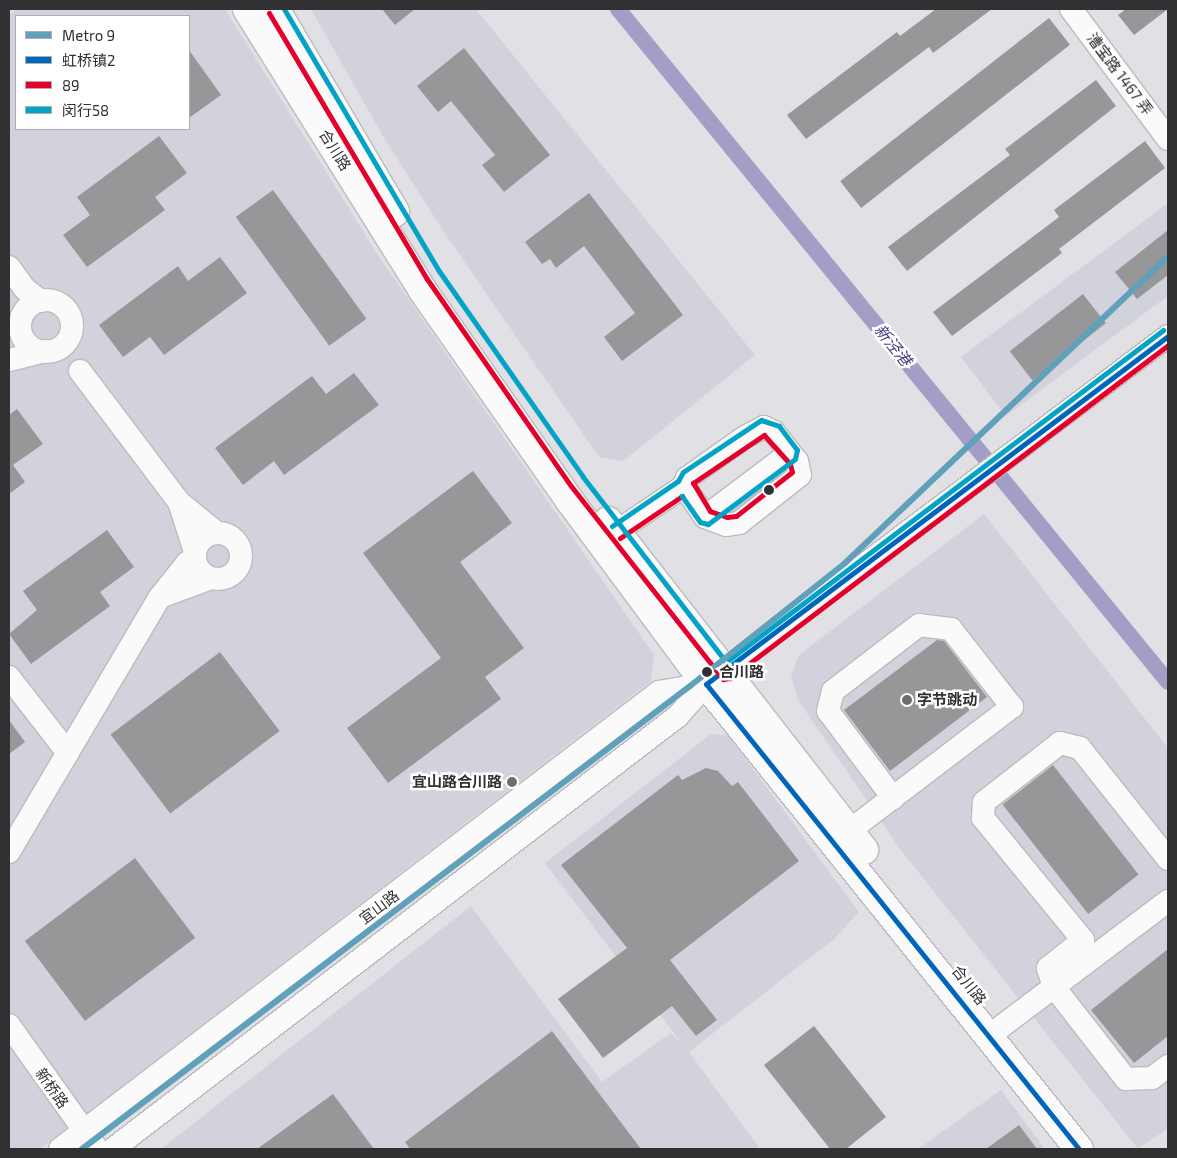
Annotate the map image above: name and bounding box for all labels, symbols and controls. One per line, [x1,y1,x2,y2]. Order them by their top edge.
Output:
legend [15,15,190,130]
text: Metro 9 [62,26,115,44]
street label: 漕宝路 1467 弄 [1083,29,1157,119]
text: 虹桥镇2 [62,51,115,69]
text: 89 [62,76,80,94]
text: 闵行58 [62,101,109,119]
street label: 合川路 [315,126,355,174]
water label: 新泾港 [870,320,916,370]
unlabelled marker [764,485,774,495]
place label: 合川路 [719,663,764,681]
marker: 合川路 [699,664,715,680]
place label: 字节跳动 [917,691,977,709]
marker: 字节跳动 [901,694,913,706]
place label: 宜山路合川路 [412,773,502,791]
marker: 宜山路合川路 [506,776,518,788]
street label: 宜山路 [356,886,402,928]
street label: 合川路 [948,962,990,1008]
street label: 新桥路 [32,1064,72,1112]

